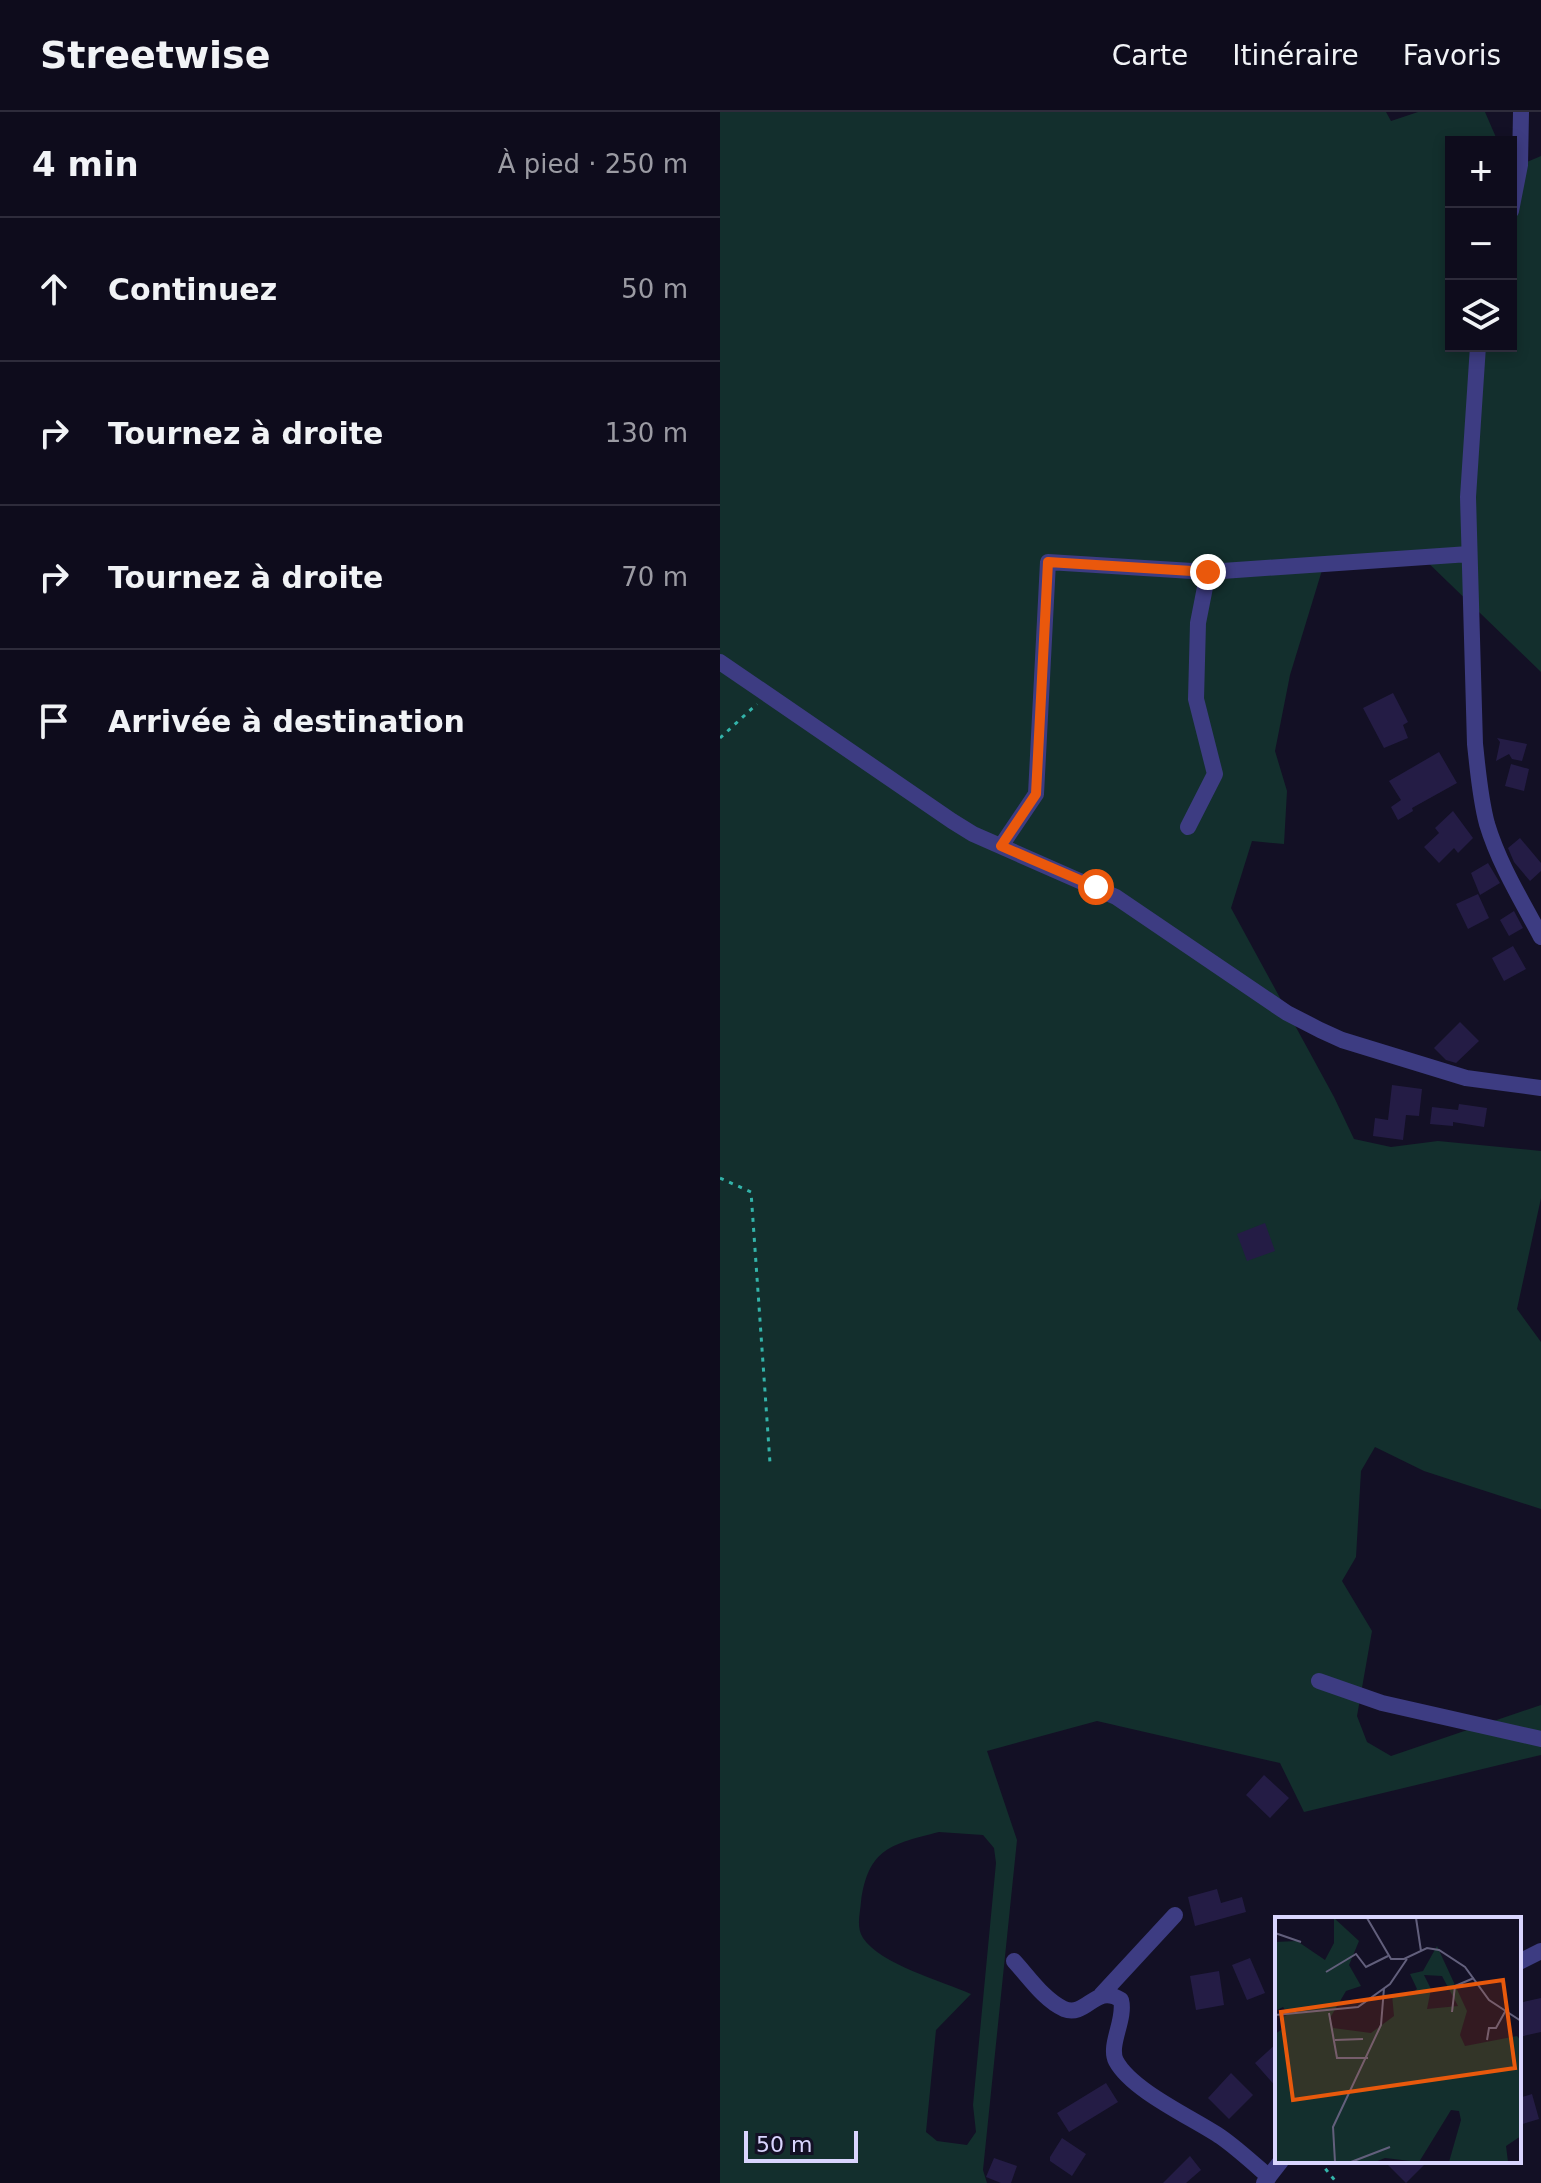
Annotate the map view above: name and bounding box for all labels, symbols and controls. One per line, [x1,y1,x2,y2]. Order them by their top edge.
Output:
text: Streetwise [40,33,271,77]
text: Carte [1112,39,1188,72]
text: Itinéraire [1232,39,1359,72]
text: Favoris [1403,39,1501,72]
map controls [1445,136,1517,352]
button: + [1445,136,1517,208]
text: 4 min [32,144,139,184]
text: À pied · 250 m [498,149,688,179]
button: − [1445,208,1517,280]
icon: ahead [32,267,76,311]
text: Continuez [108,272,277,307]
text: 50 m [621,274,688,304]
button: layers [1445,280,1517,352]
icon: right [32,411,76,455]
text: Tournez à droite [108,416,383,451]
text: 130 m [605,418,688,448]
route end [1190,554,1226,590]
icon: right [32,555,76,599]
text: Tournez à droite [108,560,383,595]
text: 70 m [621,562,688,592]
icon: arrive [32,699,76,743]
text: Arrivée à destination [108,704,465,739]
route start [1078,869,1114,905]
inset map [1275,1917,1521,2163]
scale bar [744,2127,858,2163]
text: 50 m [756,2132,812,2157]

